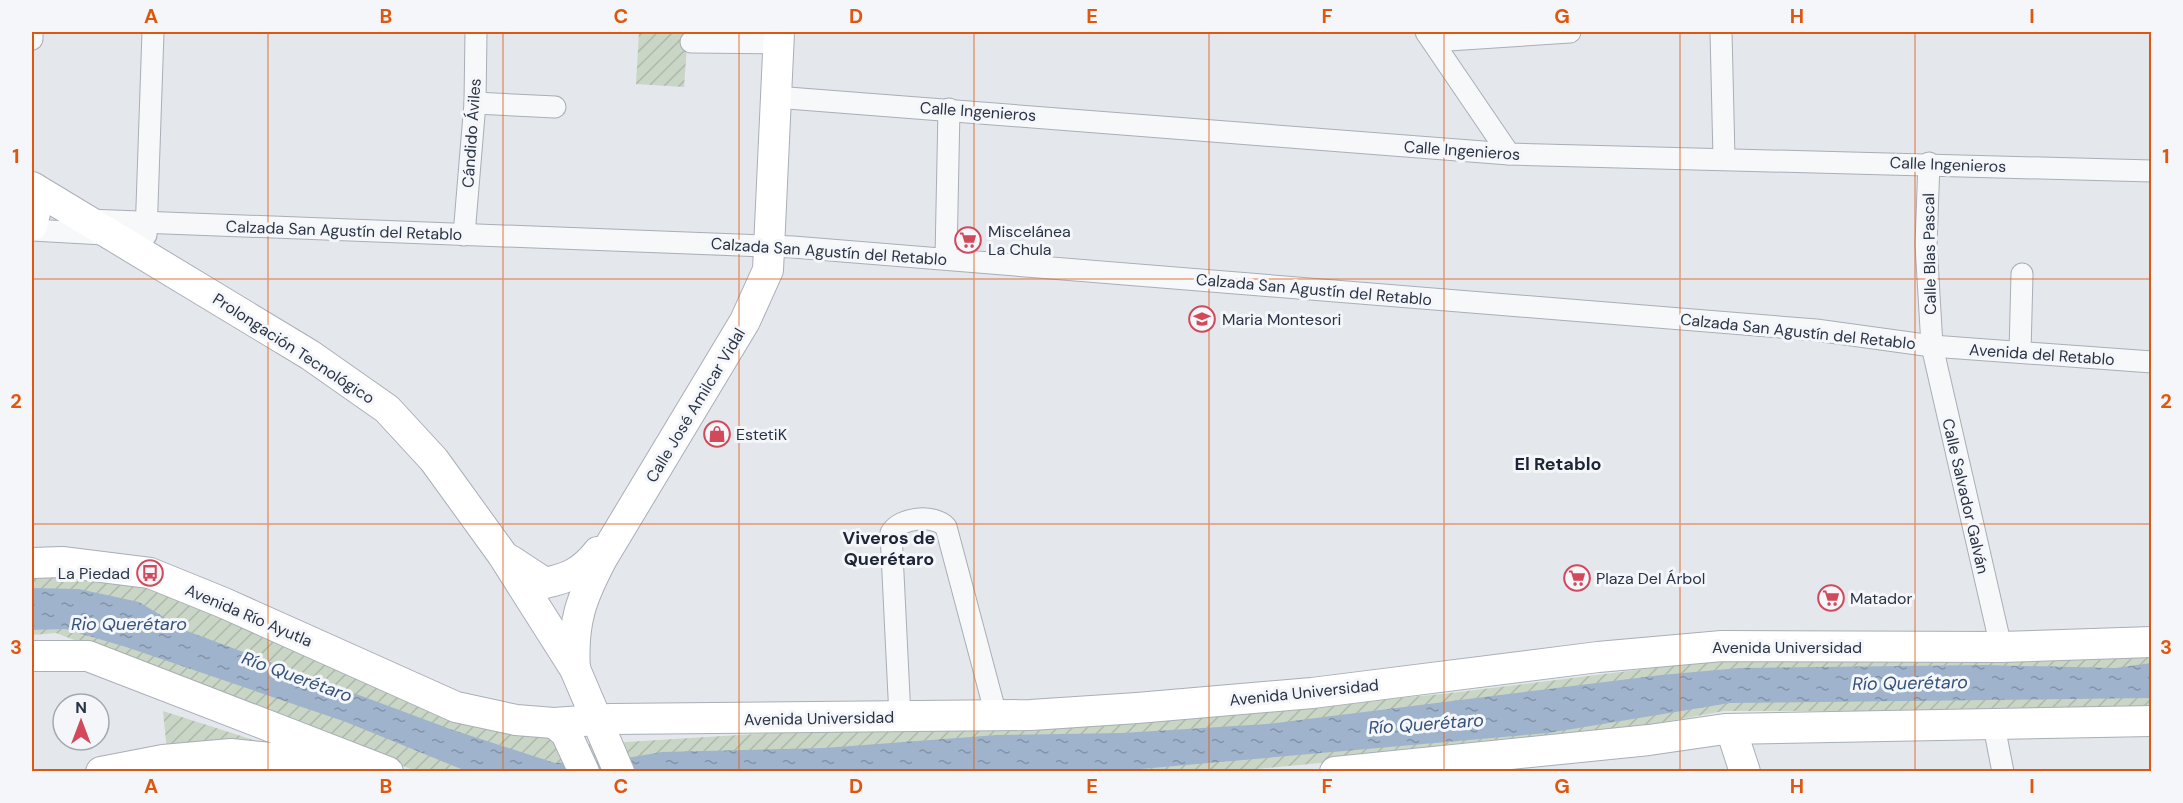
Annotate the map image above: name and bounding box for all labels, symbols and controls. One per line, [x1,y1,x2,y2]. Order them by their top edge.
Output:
text: A [144,3,158,29]
text: B [380,3,392,29]
text: C [614,3,628,29]
text: D [849,3,863,29]
text: E [1086,3,1098,29]
text: F [1321,3,1333,29]
text: G [1554,3,1570,29]
text: H [1790,3,1804,29]
text: I [2029,3,2035,29]
street label: Cándido Áviles [457,78,486,189]
street label: Calle Ingenieros [919,97,1037,126]
street label: Calle Ingenieros [1403,136,1521,165]
text: 1 [12,143,20,169]
text: 1 [2162,143,2170,169]
street label: Calle Ingenieros [1889,152,2007,177]
street label: Calle Blas Pascal [1918,193,1941,315]
street label: Calzada San Agustín del Retablo [225,216,463,245]
place label: Miscelánea La Chula [988,221,1071,260]
supermarket icon: Miscelánea La Chula [953,225,983,255]
street label: Calzada San Agustín del Retablo [710,233,948,270]
street label: Calzada San Agustín del Retablo [1195,269,1433,310]
street label: Prolongación Tecnológico [209,288,379,409]
school or university icon: Maria Montesori [1187,304,1217,334]
place label: Maria Montesori [1222,309,1341,330]
street label: Calzada San Agustín del Retablo [1679,309,1917,354]
street label: Calle José Amilcar Vidal [641,324,750,486]
street label: Avenida del Retablo [1969,339,2115,370]
text: 2 [10,388,22,414]
text: 2 [2160,388,2172,414]
street label: Calle Salvador Galván [1937,416,1994,576]
shop icon: EstetiK [702,419,732,449]
place label: EstetiK [736,424,787,445]
district label: El Retablo [1515,452,1602,476]
district label: Viveros de Querétaro [843,526,936,571]
bus stop icon: La Piedad [135,558,165,588]
place label: La Piedad [58,563,130,584]
supermarket icon: Plaza Del Árbol [1562,563,1592,593]
place label: Plaza Del Árbol [1596,568,1705,589]
street label: Avenida Río Ayutla [182,579,316,652]
supermarket icon: Matador [1816,583,1846,613]
place label: Matador [1850,588,1912,609]
water label: Rio Querétaro [71,612,187,636]
text: 3 [10,634,22,660]
text: 3 [2160,634,2172,660]
street label: Avenida Universidad [1712,637,1862,658]
water label: Río Querétaro [238,646,356,708]
water label: Río Querétaro [1852,670,1968,696]
street label: Avenida Universidad [1228,674,1380,711]
north arrow [51,692,111,752]
text: N [75,697,87,718]
street label: Avenida Universidad [744,707,894,730]
water label: Río Querétaro [1367,708,1485,740]
text: A [144,773,158,799]
text: B [380,773,392,799]
text: C [614,773,628,799]
text: D [849,773,863,799]
text: E [1086,773,1098,799]
text: F [1321,773,1333,799]
text: G [1554,773,1570,799]
text: H [1790,773,1804,799]
text: I [2029,773,2035,799]

